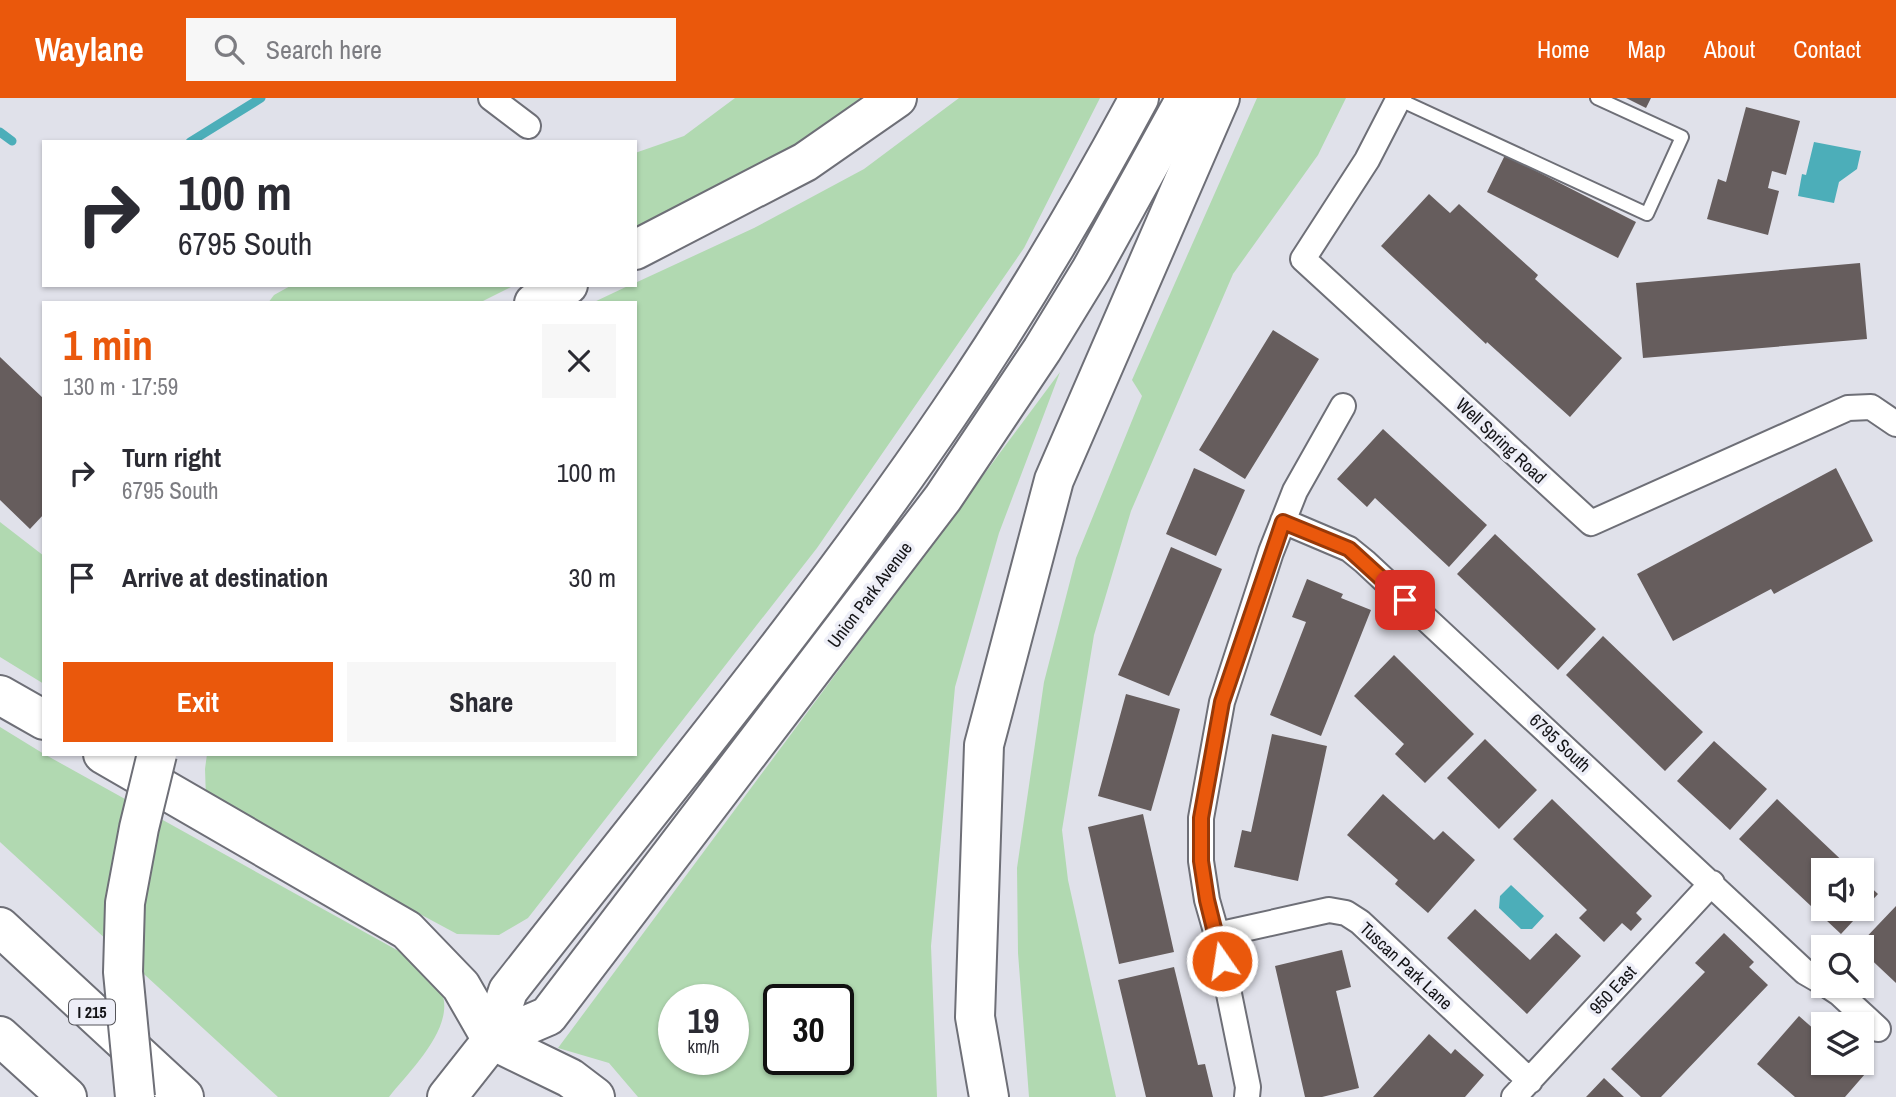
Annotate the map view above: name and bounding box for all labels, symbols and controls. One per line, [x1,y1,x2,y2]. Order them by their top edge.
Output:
search box [186,18,676,81]
text: Waylane [35,27,144,71]
icon: search [210,30,248,68]
text: Search here [266,32,382,67]
text: Home [1537,33,1589,65]
text: Map [1627,33,1666,65]
text: About [1704,33,1755,65]
text: Contact [1793,33,1861,65]
text: 100 m [178,159,292,225]
icon: right [63,168,154,259]
text: 6795 South [178,222,312,265]
text: 1 min [63,317,153,373]
button: close [542,324,616,398]
text: 130 m · 17:59 [63,371,178,402]
street label: Well Spring Road [1451,392,1552,489]
text: Turn right [122,440,221,475]
icon: right [63,454,101,492]
text: 100 m [557,455,616,490]
text: 6795 South [122,475,219,506]
street label: Union Park Avenue [821,536,918,653]
icon: arrive [63,559,101,597]
text: Arrive at destination [122,560,328,595]
text: 30 m [569,560,616,595]
pin [1375,570,1435,630]
icon: arrive [1386,581,1424,619]
button: Exit [63,662,333,742]
button: Share [347,662,616,742]
street label: 6795 South [1524,708,1596,778]
map controls [1811,858,1874,1075]
button: sound [1811,858,1874,921]
street label: Tuscan Park Lane [1354,916,1458,1015]
position arrow [1185,924,1259,998]
button: search [1811,935,1874,998]
street label: 950 East [1584,960,1642,1019]
speed limit sign: 30 [763,984,854,1075]
text: 19 [688,997,719,1044]
road number: I 215 [69,1000,115,1024]
button: layers [1811,1012,1874,1075]
text: km/h [688,1034,720,1059]

